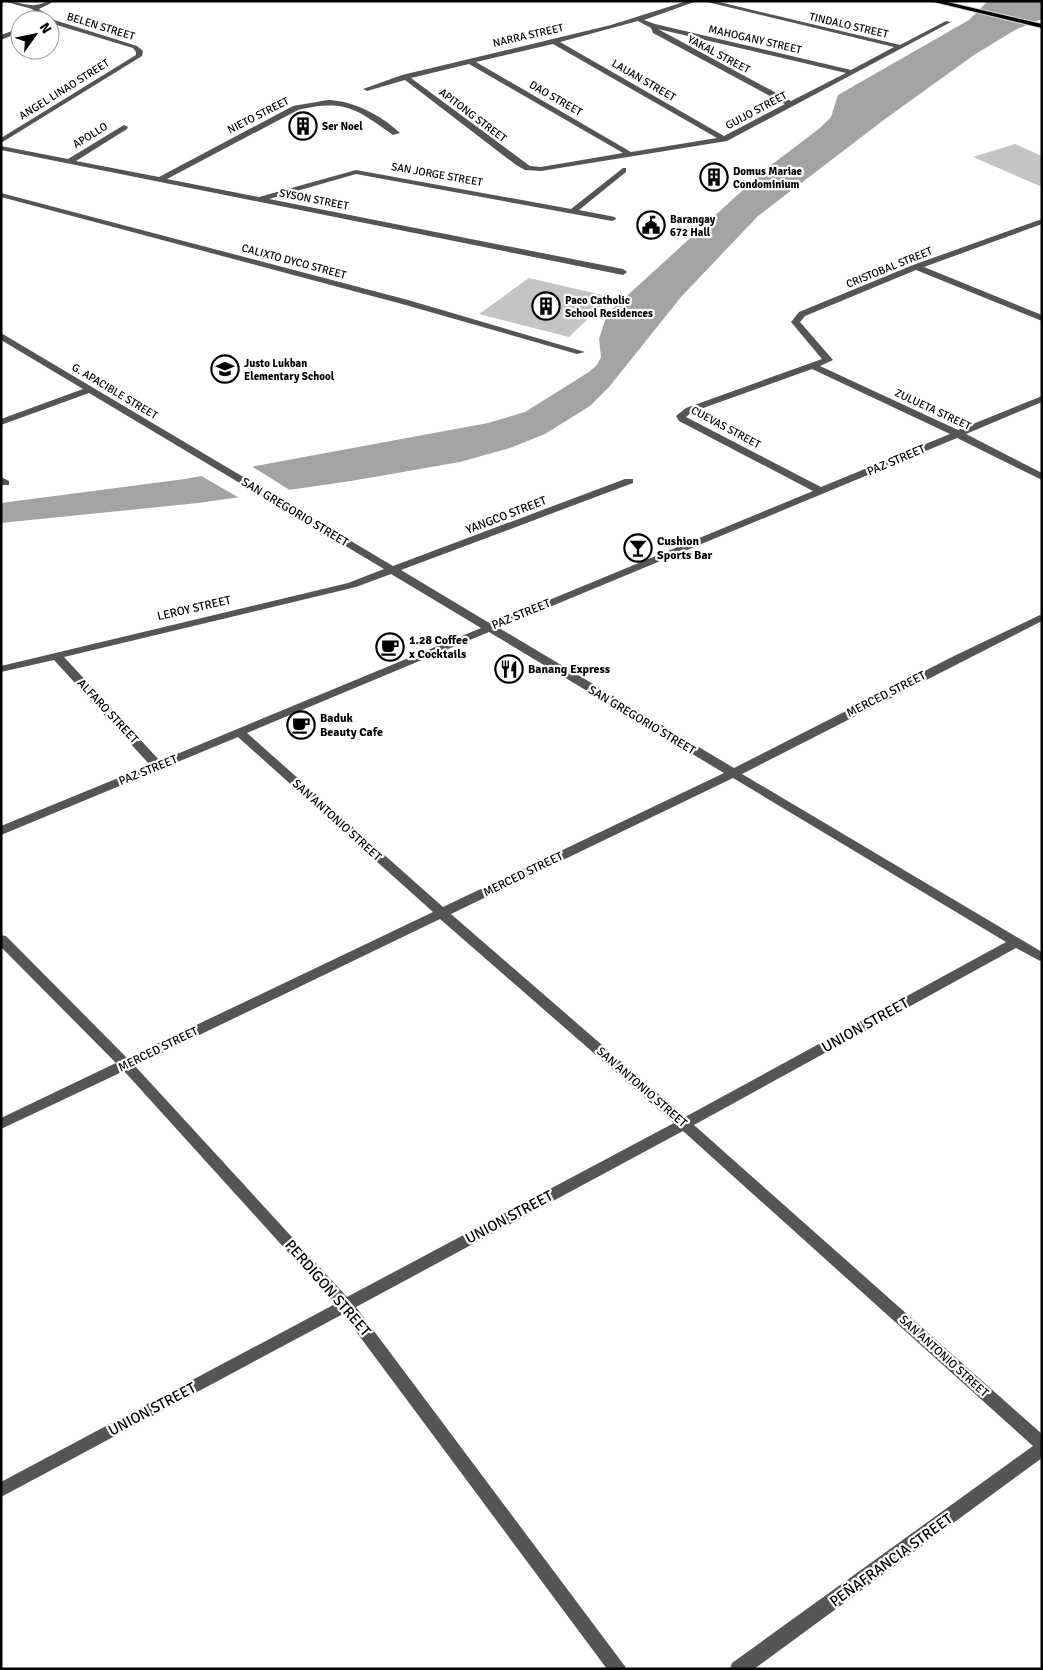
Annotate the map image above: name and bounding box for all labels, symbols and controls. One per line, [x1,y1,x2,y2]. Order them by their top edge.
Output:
north arrow [10,10,60,60]
street label: BELEN STREET [65,10,137,43]
street label: TINDALO STREET [808,10,890,41]
text: N [36,19,55,37]
street label: NARRA STREET [491,21,565,50]
street label: MAHOGANY STREET [707,22,803,57]
street label: YAKAL STREET [685,33,753,77]
street label: ANGEL LINAO STREET [17,56,112,122]
street label: LAUAN STREET [609,57,679,104]
street label: DAO STREET [527,78,585,119]
street label: APITONG STREET [436,86,510,145]
street label: GUIJO STREET [723,89,790,132]
street label: NIETO STREET [225,94,292,137]
building icon: Ser Noel [288,111,318,141]
street label: APOLLO [70,120,110,151]
place label: Ser Noel [322,120,363,133]
street label: SAN JORGE STREET [390,160,484,189]
building icon: Domus Mariae Condominium [699,162,729,192]
place label: Domus Mariae Condominium [733,165,803,191]
street label: SYSON STREET [278,186,350,213]
public building icon: Barangay 672 Hall [636,210,666,240]
place label: Barangay 672 Hall [670,213,716,239]
street label: CALIXTO DYCO STREET [240,241,348,282]
street label: CRISTOBAL STREET [844,244,935,291]
building icon: Paco Catholic School Residences [531,291,561,321]
place label: Paco Catholic School Residences [565,294,653,320]
school or university icon: Justo Lukban Elementary School [210,354,240,384]
place label: Justo Lukban Elementary School [244,357,335,383]
street label: G. APACIBLE STREET [69,361,160,422]
street label: ZULUETA STREET [893,386,973,433]
street label: CUEVAS STREET [689,404,763,452]
street label: PAZ STREET [865,441,928,479]
street label: SAN GREGORIO STREET [238,475,351,550]
street label: YANGCO STREET [464,493,549,538]
bar icon: Cushion Sports Bar [623,533,653,563]
place label: Cushion Sports Bar [657,534,713,563]
street label: LEROY STREET [156,593,233,624]
street label: PAZ STREET [490,596,553,633]
cafe icon: 1.28 Coffee x Cocktails [375,632,405,662]
place label: 1.28 Coffee x Cocktails [409,633,468,662]
restaurant icon: Banang Express [494,654,524,684]
place label: Banang Express [528,662,611,677]
street label: MERCED STREET [844,668,928,721]
street label: ALFARO STREET [74,676,141,747]
street label: SAN GREGORIO STREET [585,683,698,758]
cafe icon: Baduk Beauty Cafe [286,710,316,740]
place label: Baduk Beauty Cafe [320,711,383,740]
street label: PAZ STREET [117,752,180,789]
street label: SAN ANTONIO STREET [289,776,384,864]
street label: MERCED STREET [481,849,566,900]
street label: UNION STREET [818,993,912,1056]
street label: MERCED STREET [116,1024,201,1075]
street label: SAN ANTONIO STREET [593,1044,690,1131]
street label: UNION STREET [462,1186,556,1248]
street label: PERDIGON STREET [281,1236,375,1340]
street label: SAN ANTONIO STREET [896,1312,991,1400]
street label: UNION STREET [105,1378,199,1440]
street label: PEÑAFRANCIA STREET [826,1508,956,1611]

